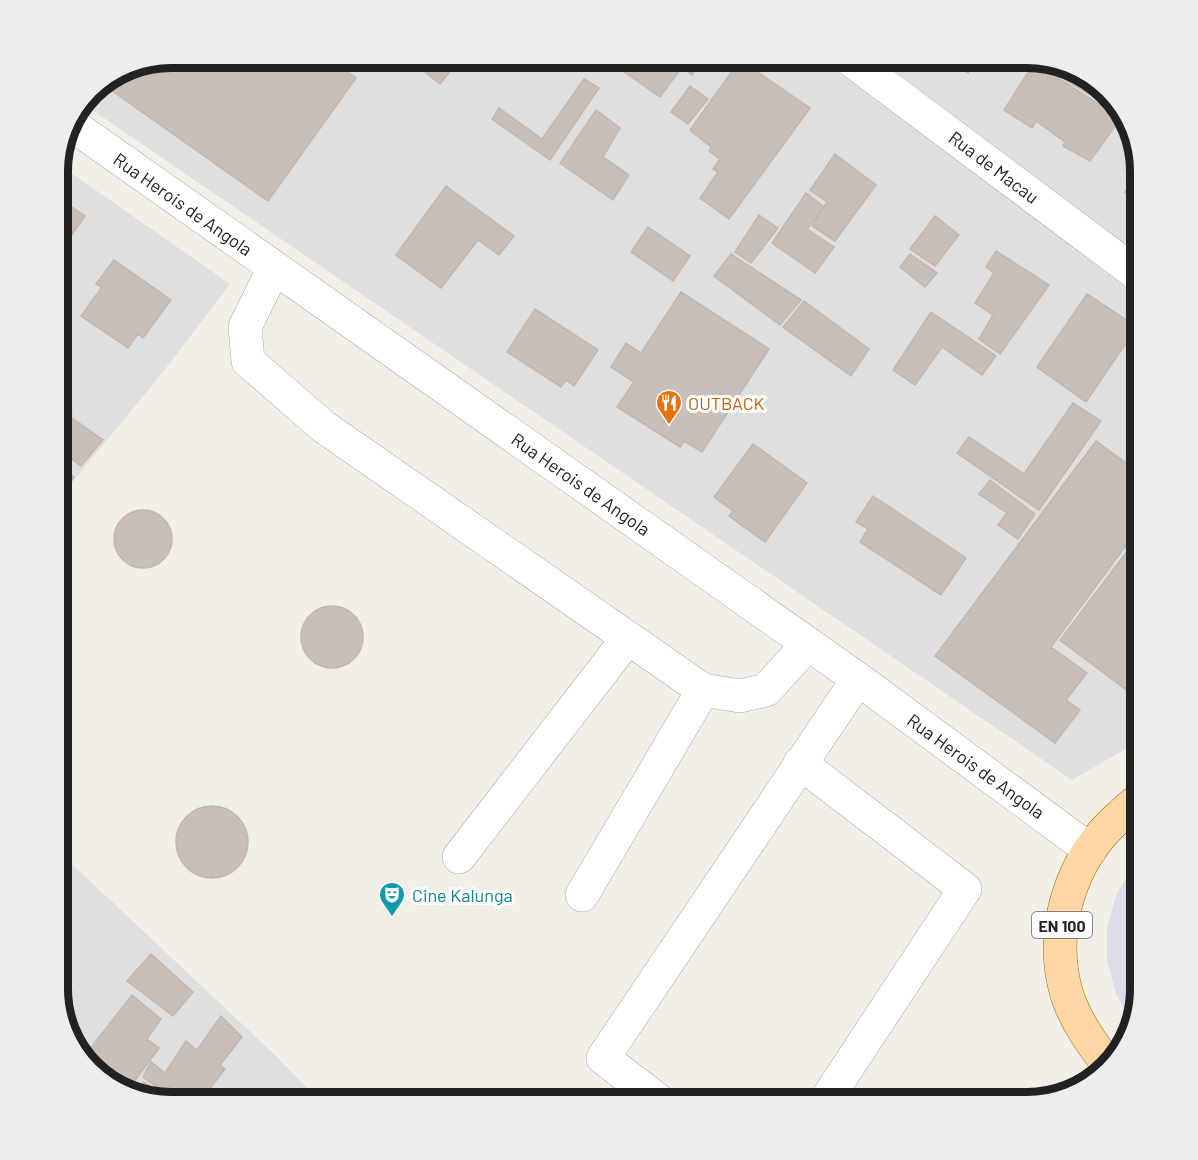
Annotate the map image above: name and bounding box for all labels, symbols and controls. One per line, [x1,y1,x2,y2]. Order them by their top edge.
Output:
street label: Rua de Macau [945,126,1043,208]
street label: Rua Herois de Angola [109,148,257,260]
restaurant icon: OUTBACK [654,388,684,426]
place label: OUTBACK [688,392,765,414]
street label: Rua Herois de Angola [507,428,655,540]
street label: Rua Herois de Angola [903,709,1049,823]
theatre icon: Cine Kalunga [377,880,407,918]
place label: Cine Kalunga [412,884,513,906]
road number: EN 100 [1032,912,1092,938]

